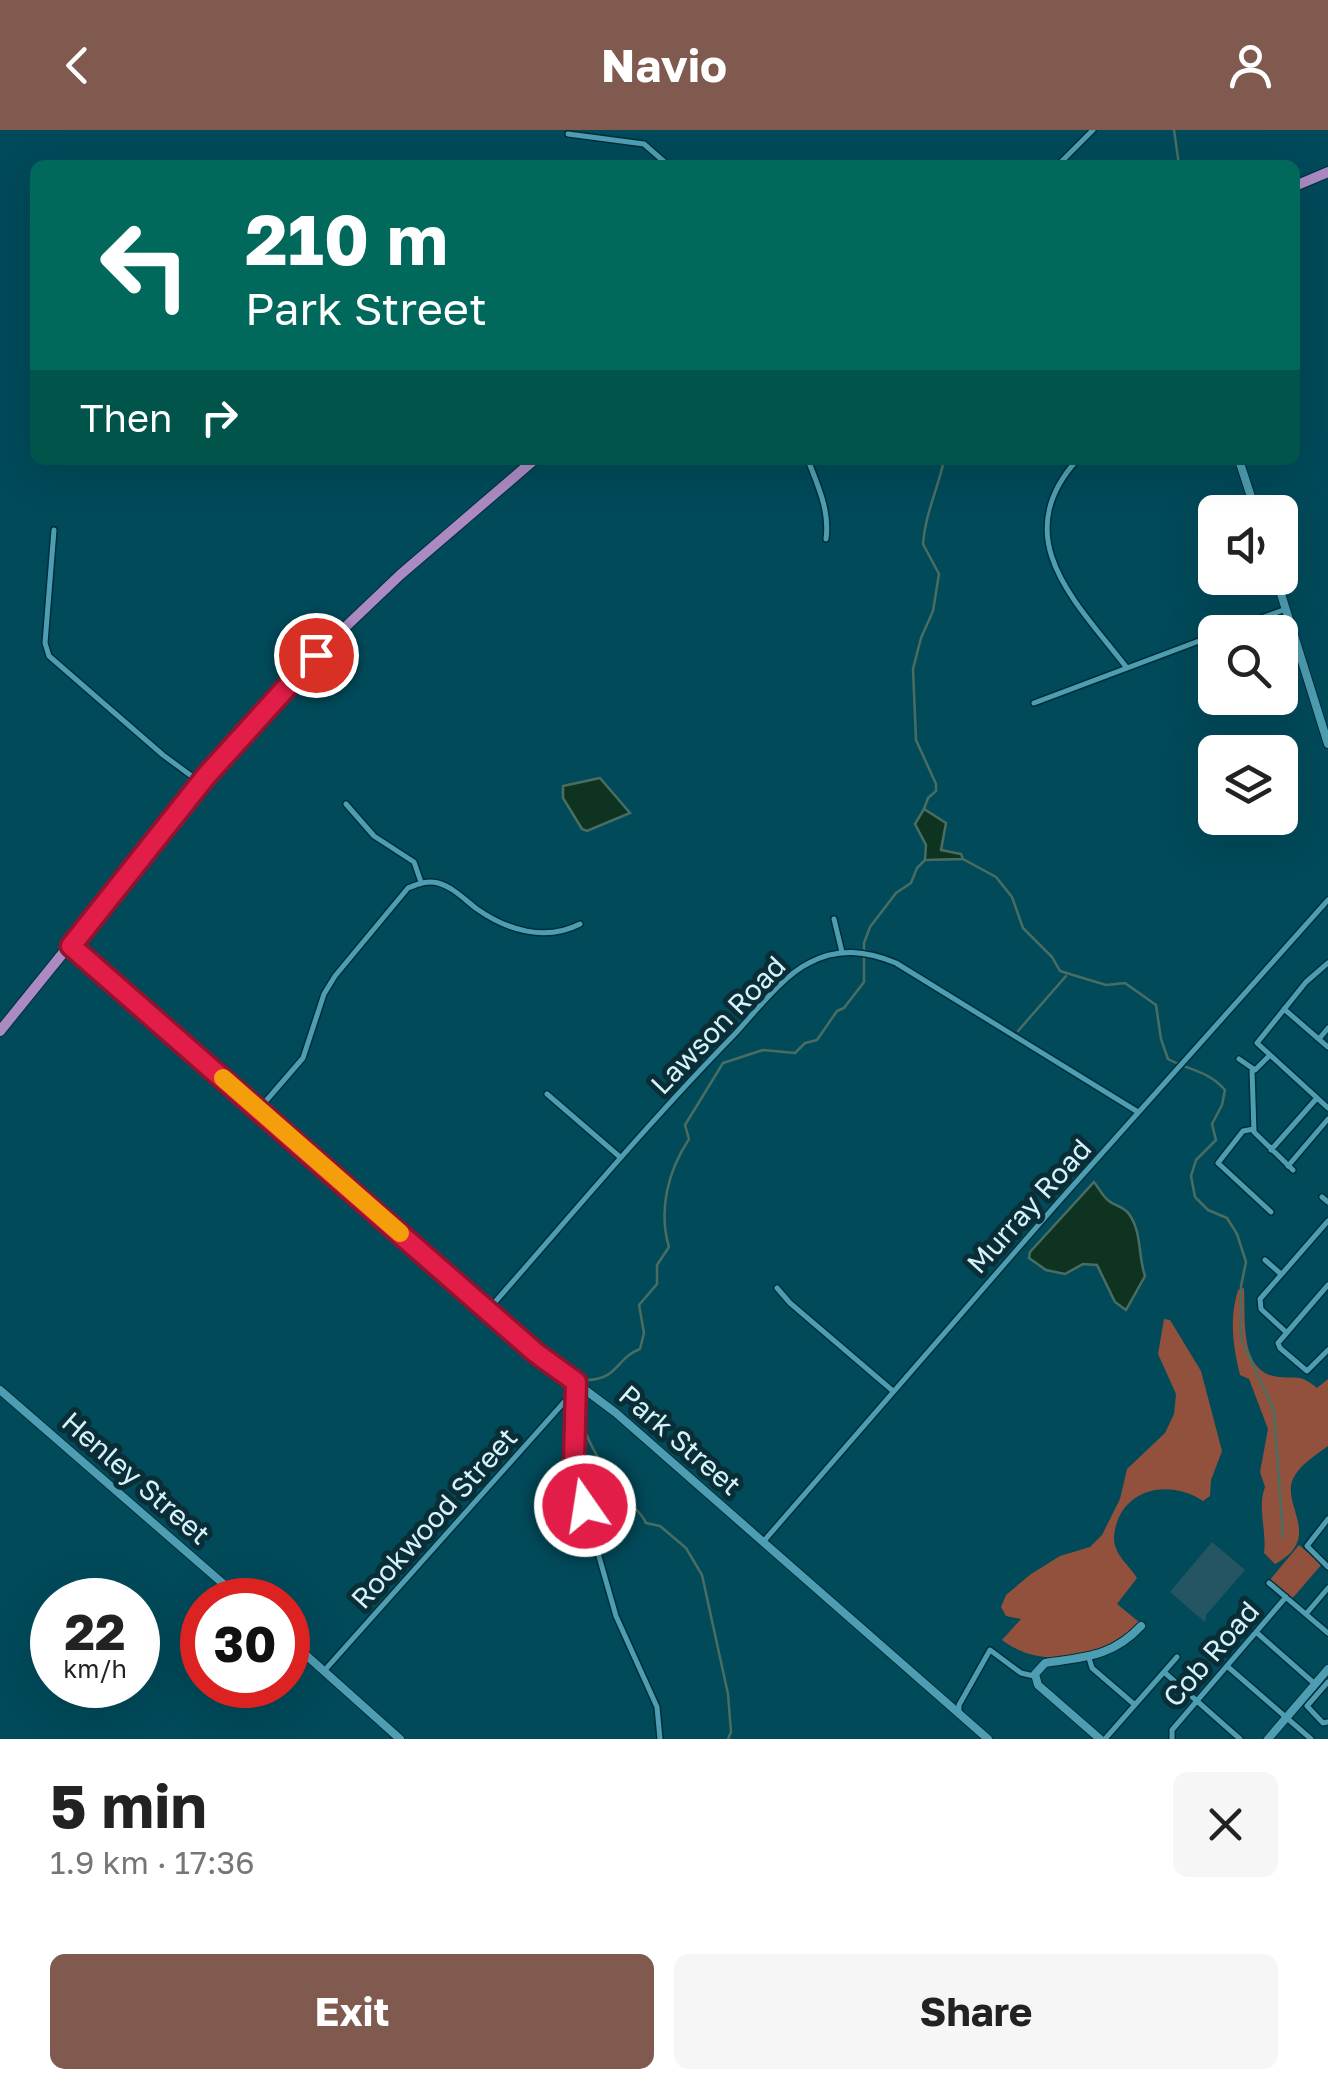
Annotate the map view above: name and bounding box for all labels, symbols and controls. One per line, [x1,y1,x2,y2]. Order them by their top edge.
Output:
icon: back [50,38,105,93]
text: Navio [601,38,727,92]
icon: person [1223,38,1278,93]
text: 210 m [245,196,448,280]
icon: left [80,200,210,330]
text: Park Street [245,281,487,335]
icon: right [192,390,247,445]
text: Then [80,395,172,440]
map controls [1198,495,1298,835]
button: sound [1198,495,1298,595]
pin [274,613,359,698]
button: search [1198,615,1298,715]
icon: arrive [289,628,344,683]
button: layers [1198,735,1298,835]
street label: Lawson Road [644,949,792,1100]
street label: Murray Road [960,1132,1097,1280]
street label: Park Street [613,1378,748,1501]
street label: Henley Street [56,1405,217,1551]
street label: Rookwood Street [344,1421,523,1615]
position arrow [533,1454,637,1558]
speed limit sign: 30 [180,1578,310,1708]
street label: Cob Road [1156,1594,1265,1713]
text: 22 [64,1601,125,1661]
text: km/h [63,1653,127,1684]
text: 5 min [50,1769,207,1841]
button: close [1173,1772,1278,1877]
text: 1.9 km · 17:36 [50,1843,255,1881]
button: Exit [50,1954,654,2069]
button: Share [674,1954,1278,2069]

